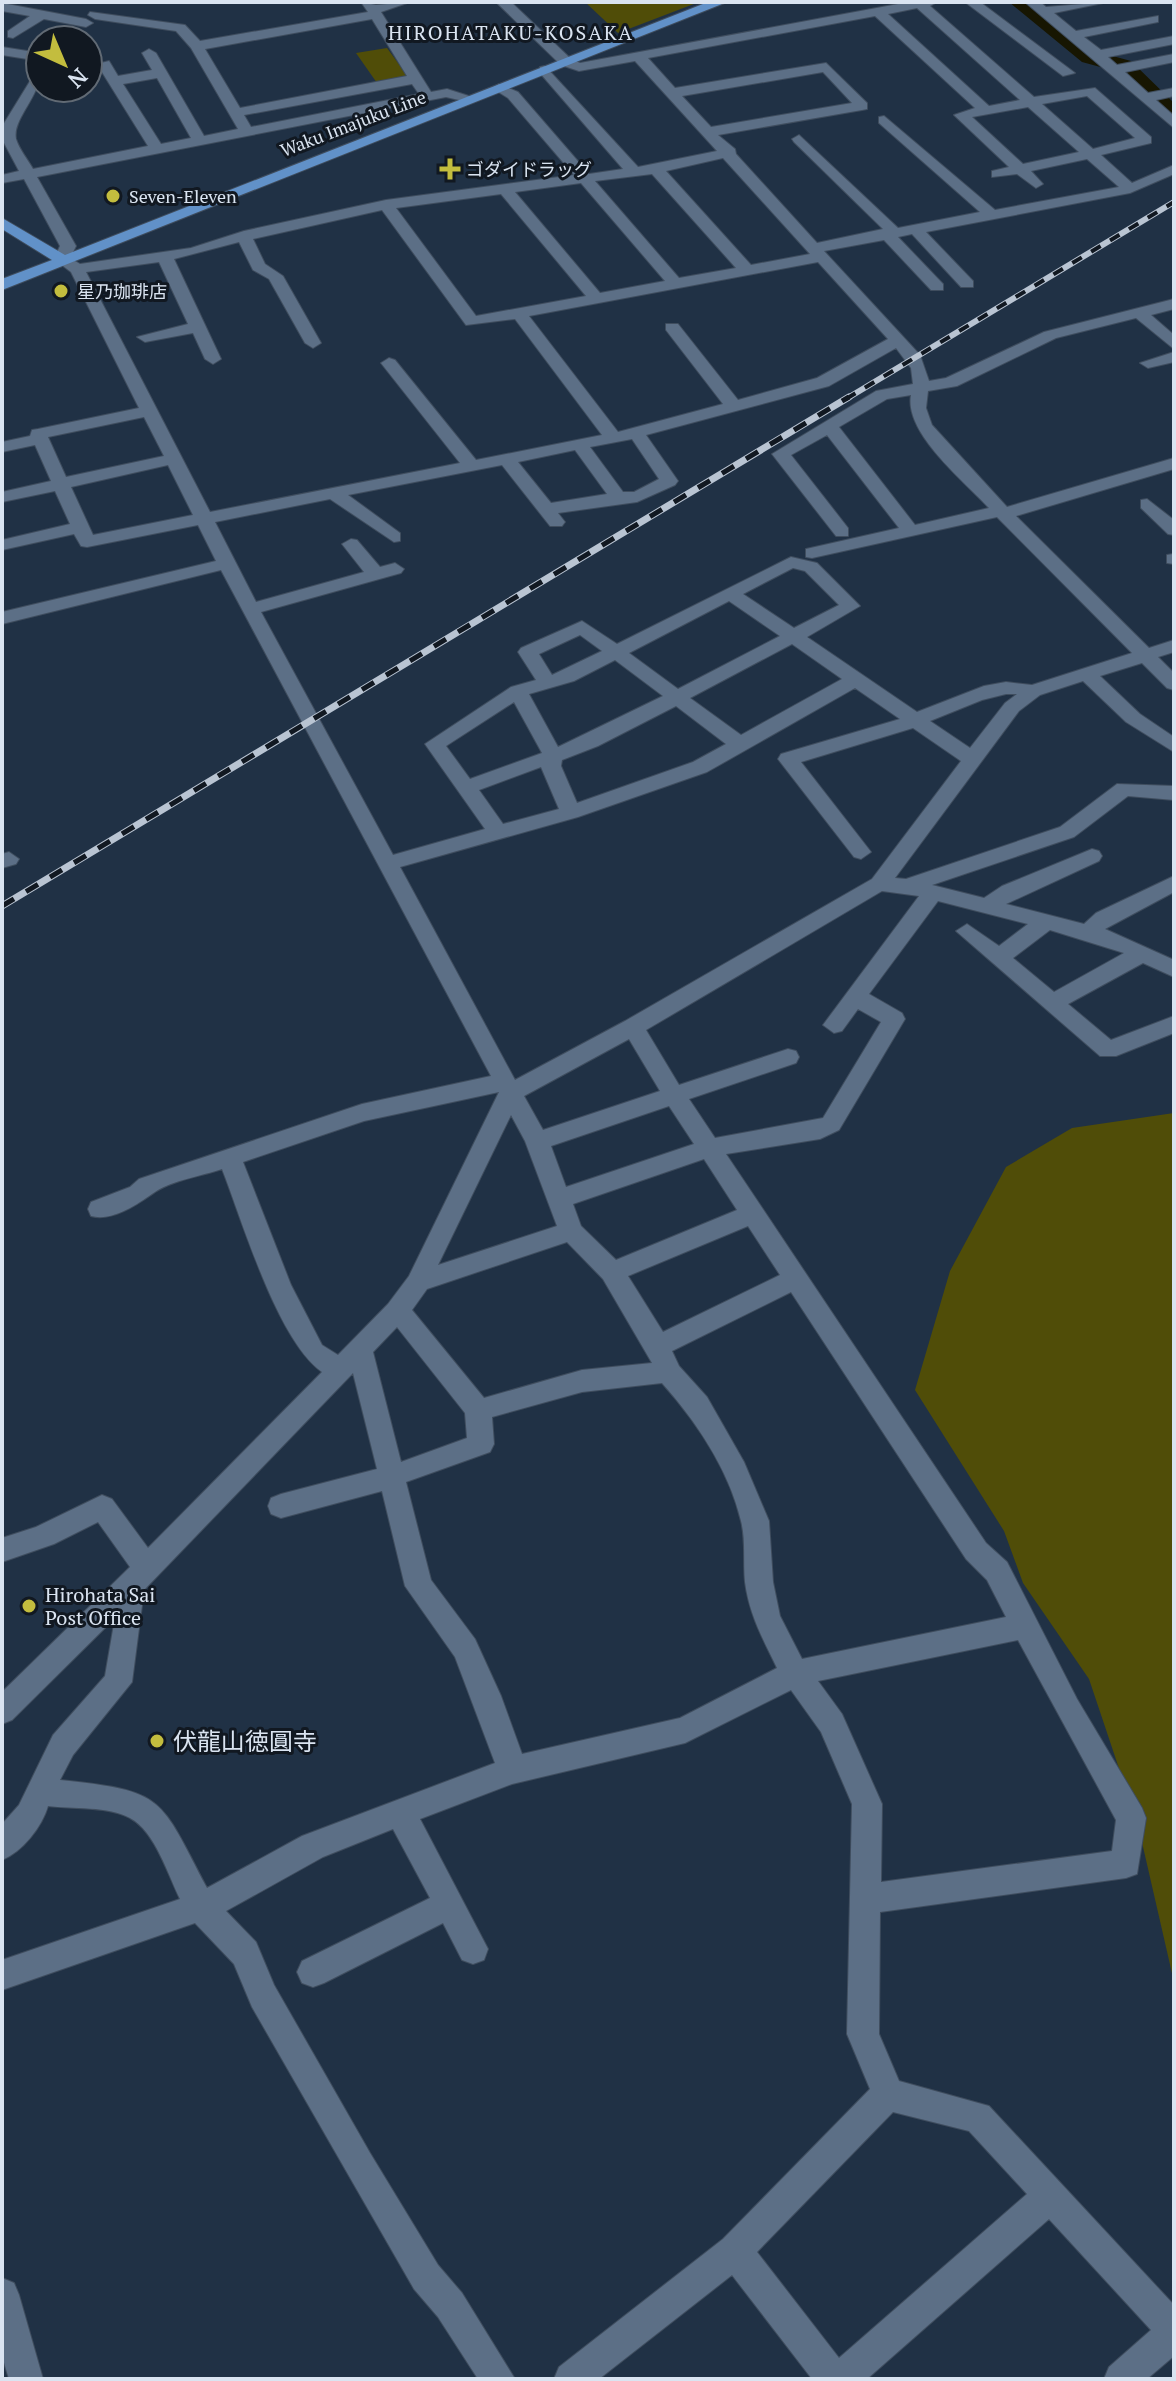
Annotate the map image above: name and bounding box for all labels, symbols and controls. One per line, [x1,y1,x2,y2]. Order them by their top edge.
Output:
district label: HIROHATAKU-KOSAKA [388,19,634,46]
north arrow [24,24,104,104]
text: N [62,63,94,95]
street label: Waku Imajuku Line [277,84,429,162]
place label: ゴダイドラッグ [466,157,592,181]
marker: ゴダイドラッグ [441,160,459,178]
place label: Seven-Eleven [129,184,237,208]
marker: Seven-Eleven [104,187,122,205]
place label: 星乃珈琲店 [77,279,167,303]
marker: 星乃珈琲店 [52,282,70,300]
place label: Hirohata Sai Post Office [45,1581,155,1631]
marker: Hirohata Sai Post Office [20,1597,38,1615]
place label: 伏龍山徳圓寺 [173,1725,317,1757]
marker: 伏龍山徳圓寺 [148,1732,166,1750]

